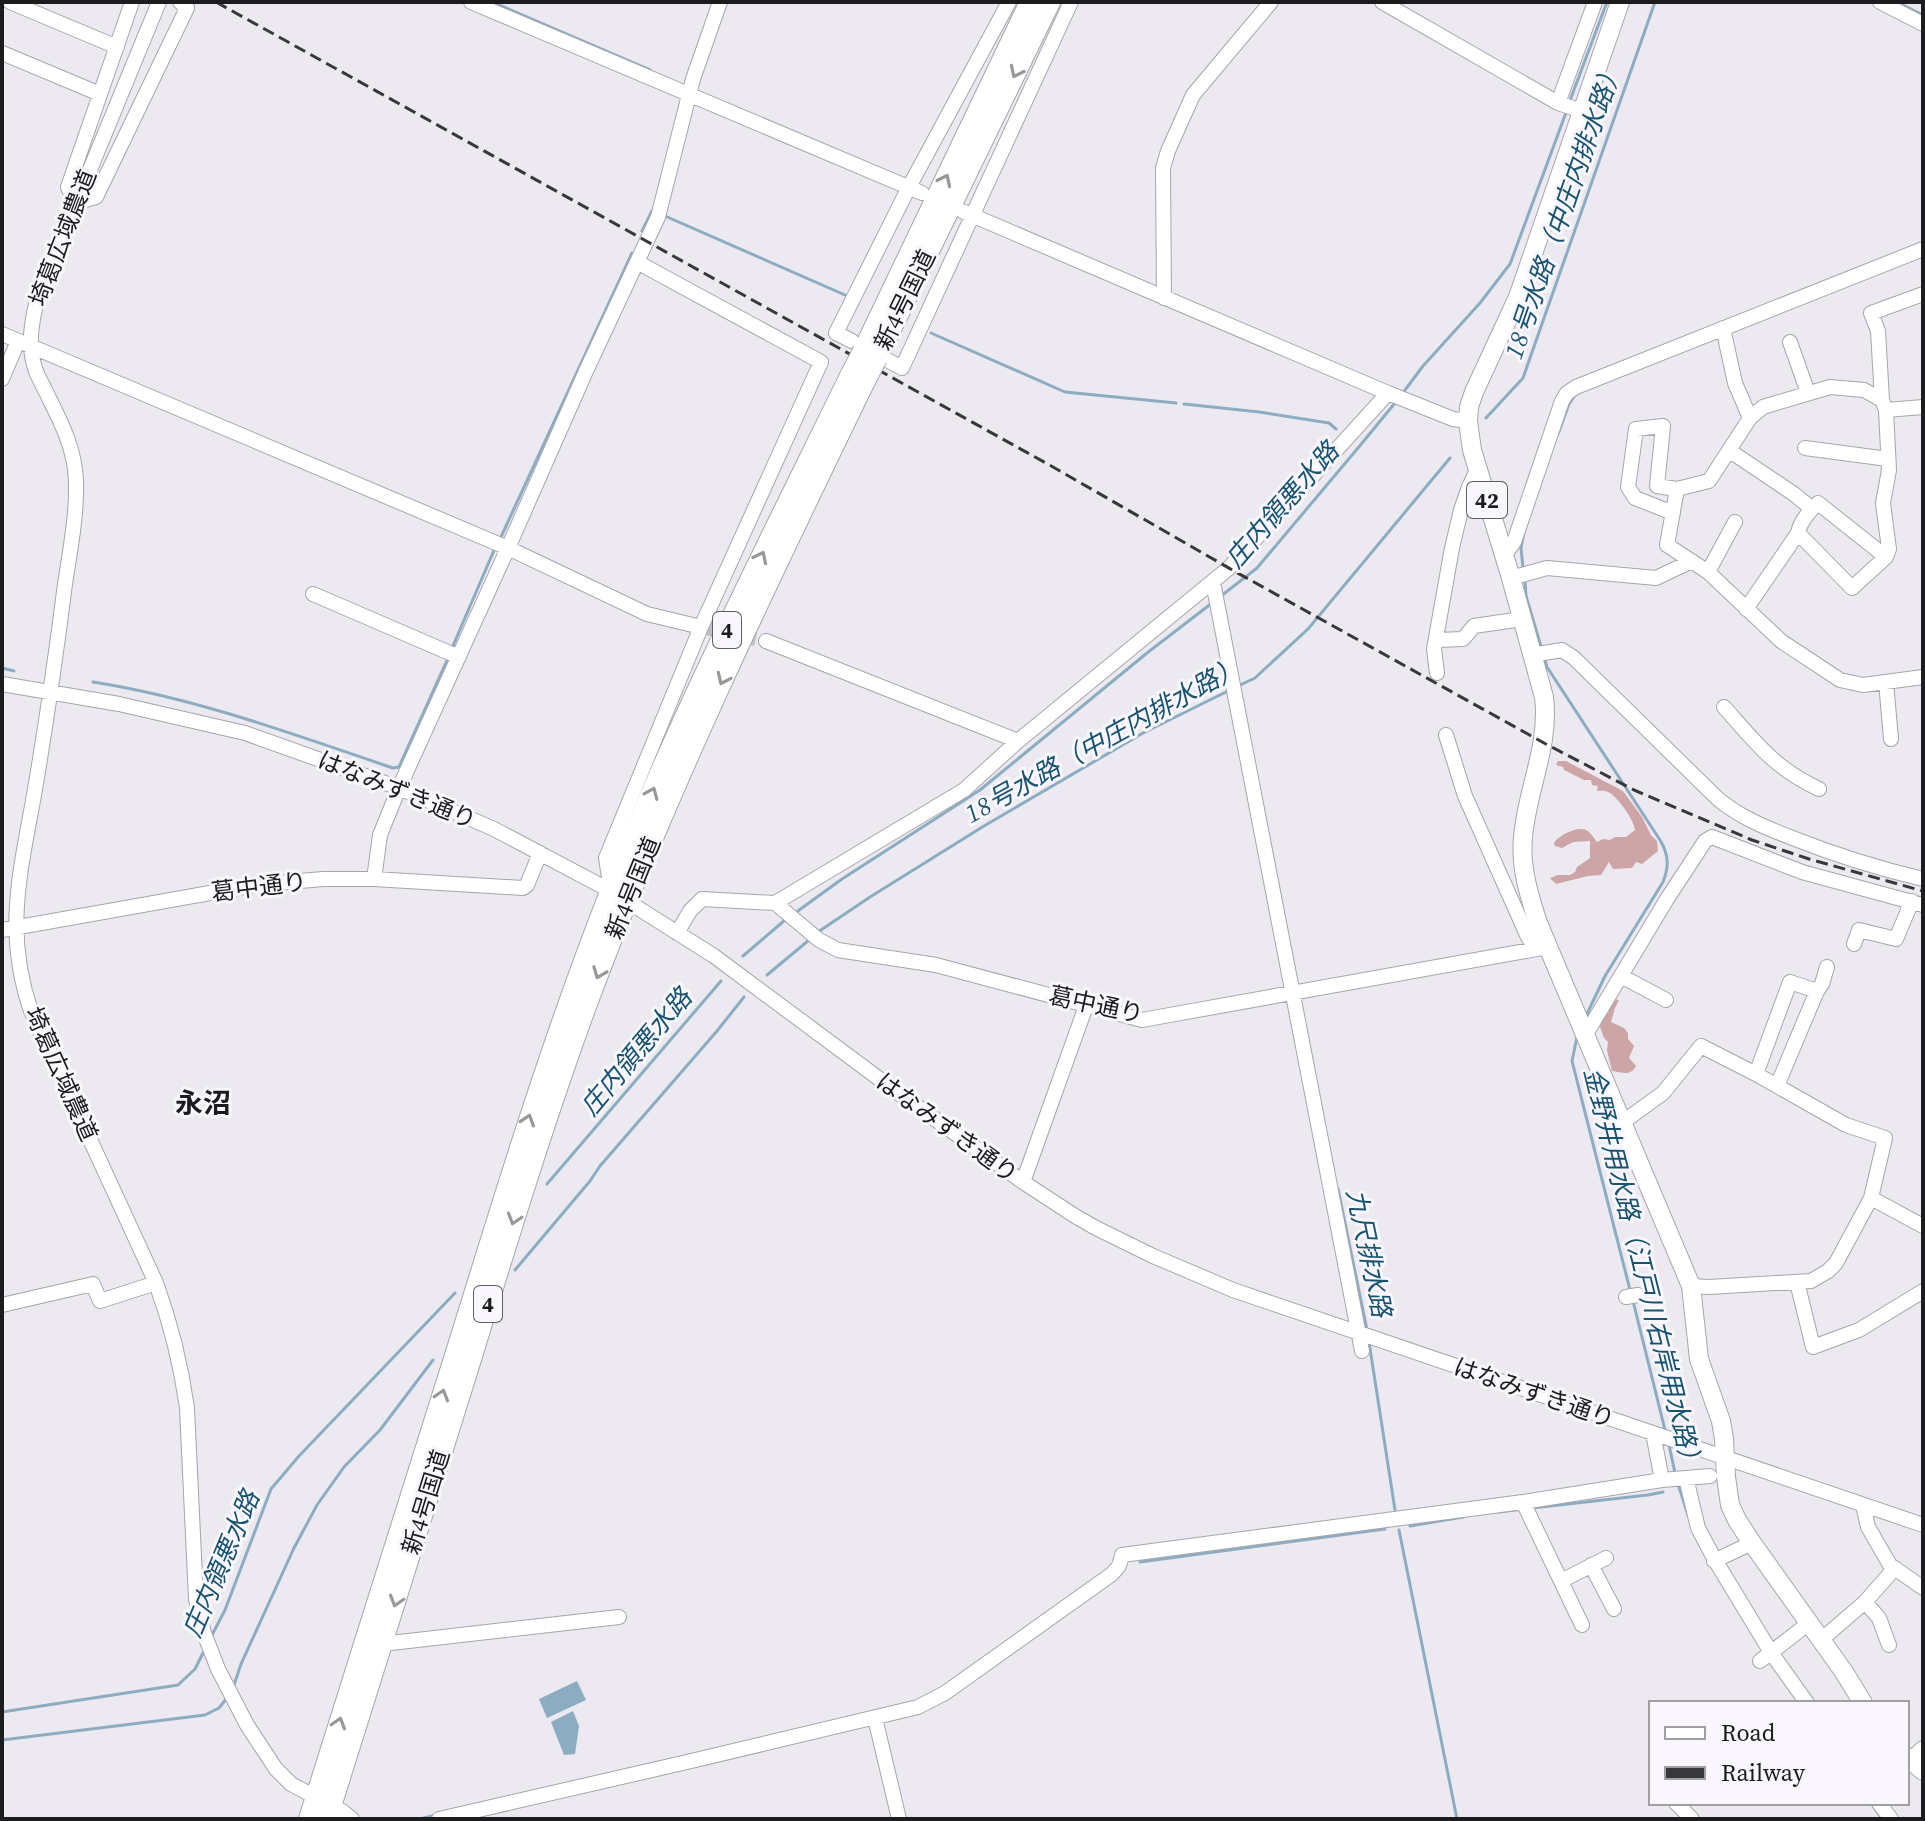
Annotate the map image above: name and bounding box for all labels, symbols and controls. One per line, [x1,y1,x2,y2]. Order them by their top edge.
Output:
water label: 18号水路（中庄内排水路） [1495,56,1631,364]
one-way arrow [1010,64,1026,79]
street label: 埼葛広域農道 [21,165,104,311]
one-way arrow [935,173,951,188]
street label: 新4号国道 [866,244,943,356]
water label: 庄内領悪水路 [1217,433,1348,576]
road number: 42 [1467,482,1507,518]
one-way arrow [752,551,767,566]
road number: 4 [713,612,741,648]
water label: 18号水路（中庄内排水路） [958,648,1248,832]
one-way arrow [717,670,733,685]
street label: はなみずき通り [313,743,481,836]
one-way arrow [642,787,658,801]
street label: 新4号国道 [597,832,668,944]
street label: 葛中通り [209,864,309,909]
one-way arrow [592,965,609,979]
street label: 葛中通り [1046,978,1146,1031]
water label: 庄内領悪水路 [572,979,701,1123]
street label: 埼葛広域農道 [17,1001,106,1146]
water label: 金野井用水路（江戸川右岸用水路） [1575,1064,1711,1476]
street label: はなみずき通り [870,1065,1025,1190]
district label: 永沼 [175,1084,231,1122]
one-way arrow [519,1114,535,1128]
water label: 九尺排水路 [1338,1186,1401,1322]
one-way arrow [508,1211,524,1225]
road number: 4 [474,1286,502,1322]
street label: はなみずき通り [1449,1350,1619,1435]
one-way arrow [433,1389,449,1403]
street label: 新4号国道 [394,1445,457,1558]
water label: 庄内領悪水路 [174,1483,269,1643]
one-way arrow [389,1593,405,1607]
legend [1649,1701,1909,1805]
text: Road [1721,1716,1776,1749]
one-way arrow [330,1717,346,1731]
text: Railway [1721,1756,1806,1789]

